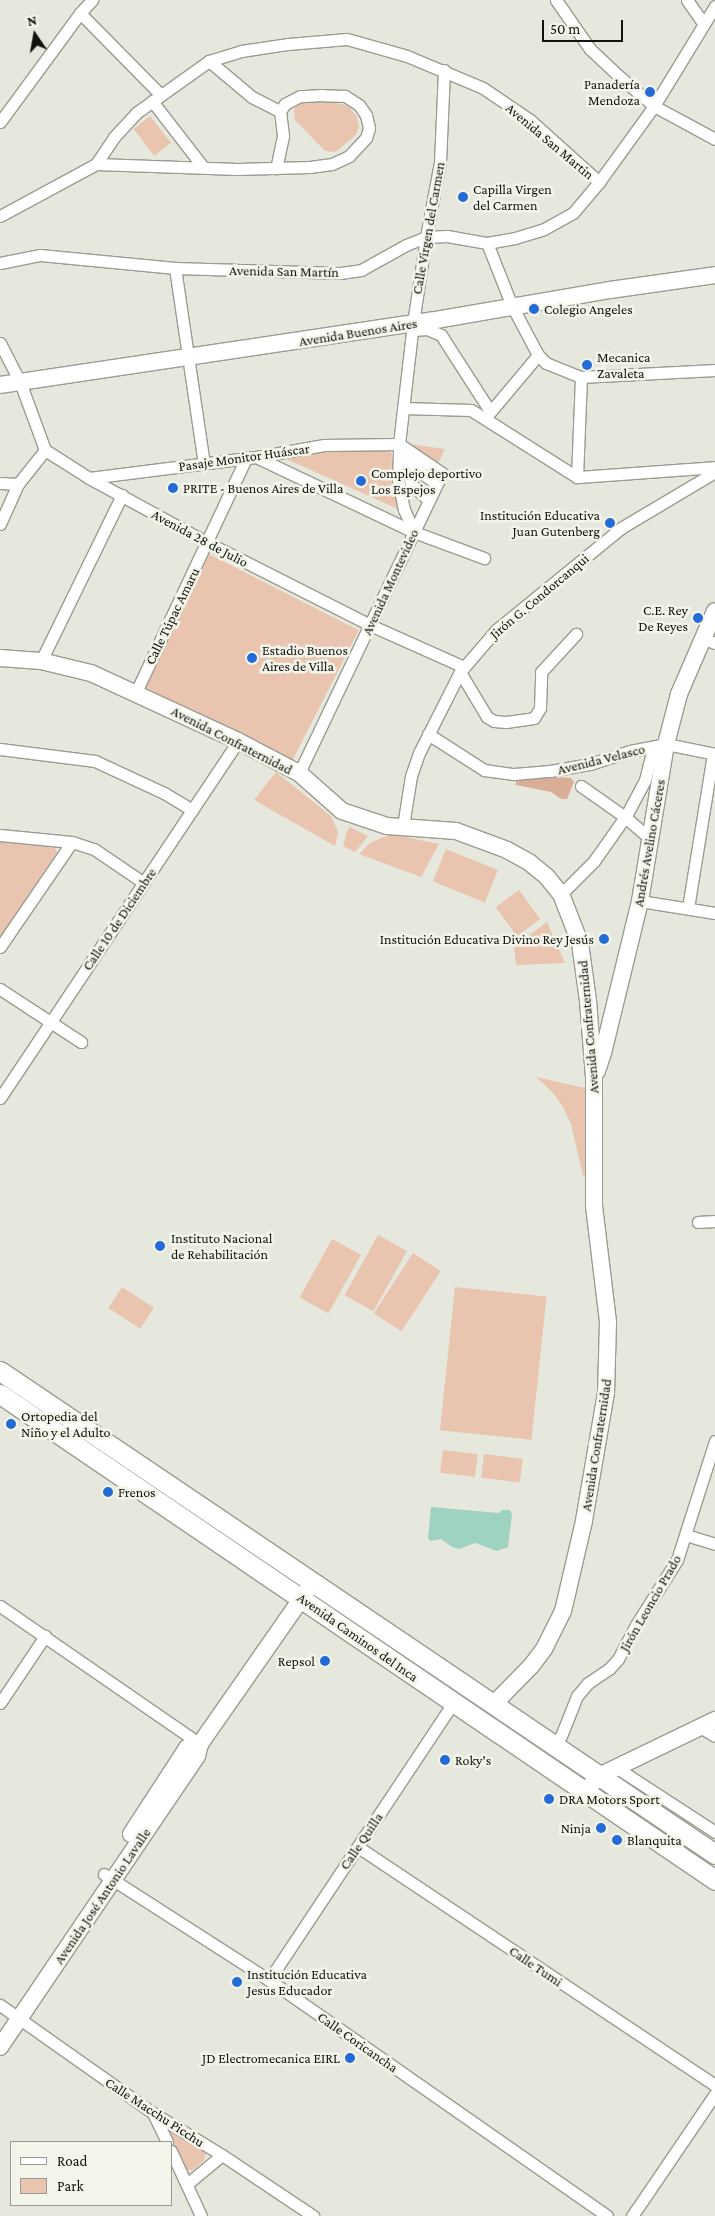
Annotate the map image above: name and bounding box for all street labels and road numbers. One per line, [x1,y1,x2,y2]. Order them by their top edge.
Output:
street label: Avenida San Martin [503,99,597,183]
street label: Calle Virgen del Carmen [408,160,448,296]
street label: Avenida San Martín [229,262,339,280]
street label: Avenida Buenos Aires [298,314,418,350]
street label: Pasaje Monitor Huáscar [177,439,311,475]
street label: Avenida 28 de Julio [149,506,251,570]
street label: Avenida Montevideo [358,526,422,638]
street label: Jirón G. Condorcanqui [486,550,592,642]
street label: Calle Túpac Amaru [141,565,203,667]
street label: Avenida Confraternidad [169,702,295,778]
street label: Avenida Velasco [555,740,647,778]
street label: Andrés Avelino Cáceres [630,778,668,908]
street label: Calle 10 de Diciembre [78,865,160,973]
street label: Avenida Confraternidad [574,960,602,1094]
street label: Avenida Confraternidad [577,1378,615,1512]
street label: Jirón Leoncio Prado [616,1552,684,1654]
street label: Avenida Caminos del Inca [294,1589,422,1685]
street label: Calle Quilla [336,1809,386,1873]
street label: Avenida José Antonio Lavalle [50,1825,154,1967]
street label: Calle Tumi [506,1942,566,1990]
street label: Calle Coricancha [315,2008,401,2076]
street label: Calle Macchu Picchu [102,2074,208,2150]

